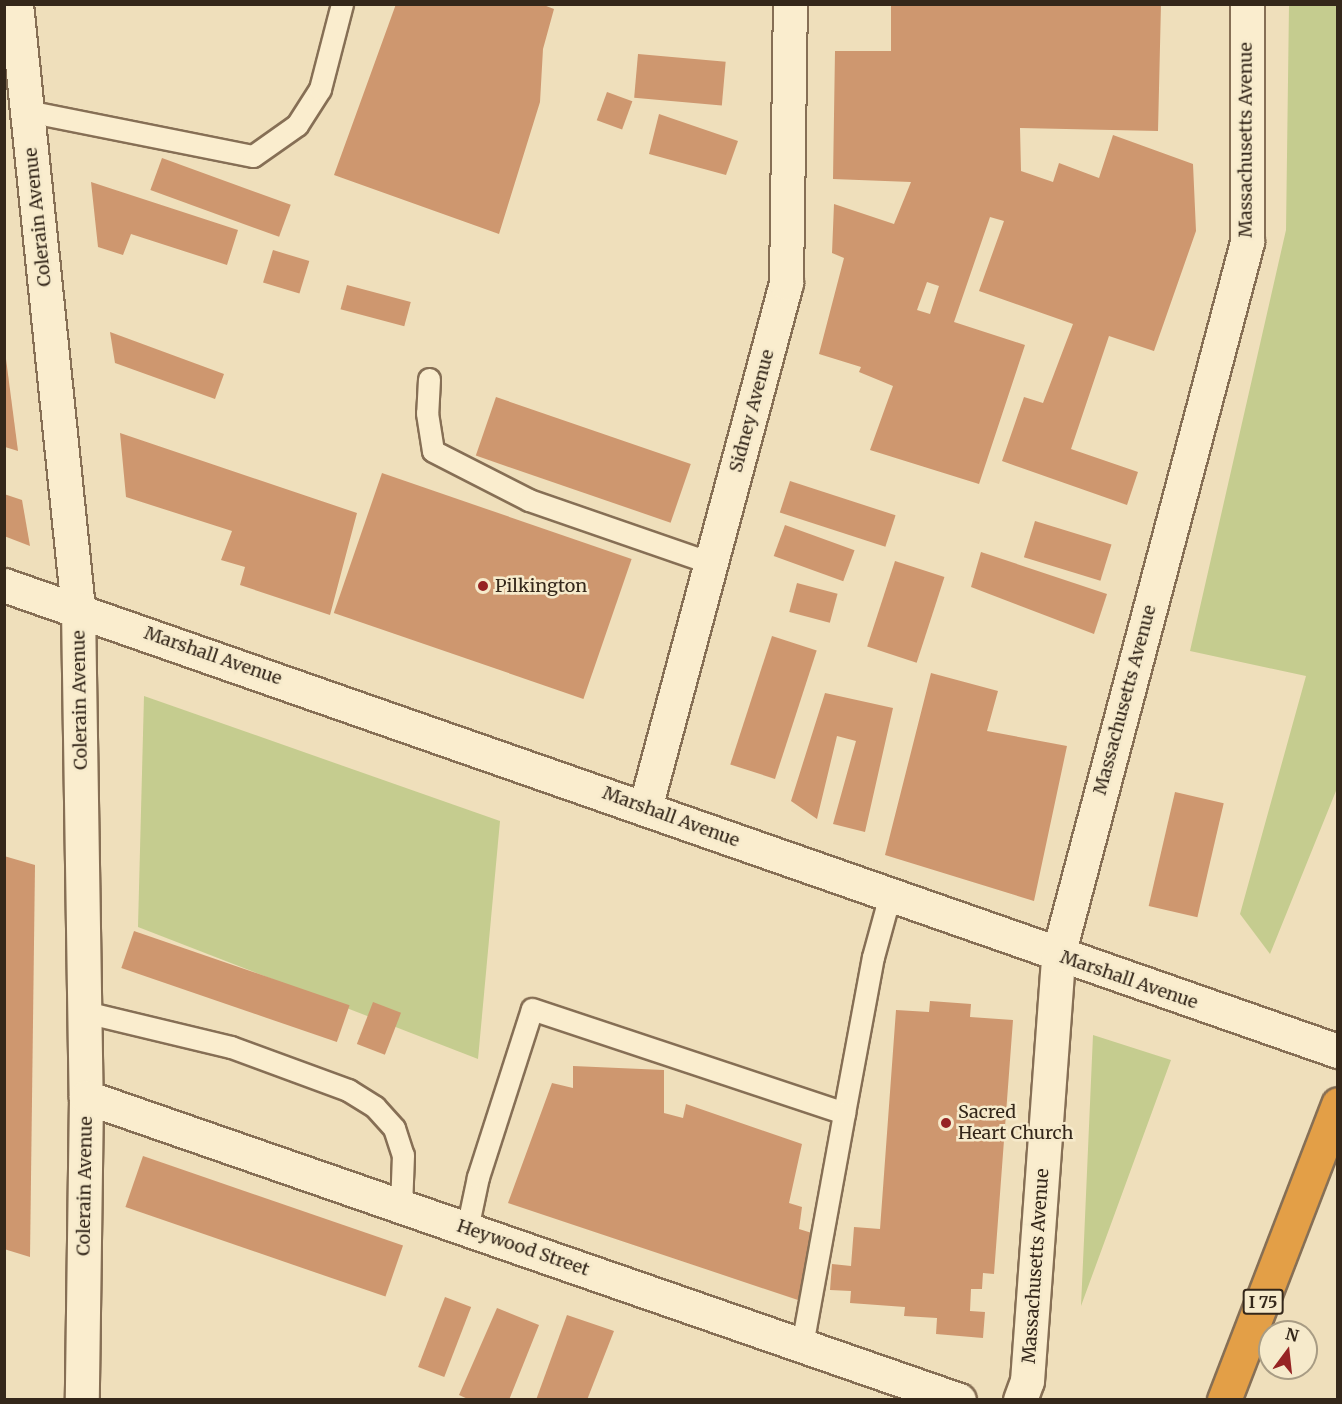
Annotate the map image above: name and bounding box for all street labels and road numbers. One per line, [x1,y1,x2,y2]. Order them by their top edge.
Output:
street label: Massachusetts Avenue [1235,42,1257,238]
street label: Colerain Avenue [20,146,56,288]
street label: Sidney Avenue [725,347,779,475]
street label: Massachusetts Avenue [1089,603,1161,797]
street label: Marshall Avenue [141,622,285,690]
street label: Colerain Avenue [68,630,92,770]
street label: Marshall Avenue [600,782,742,852]
street label: Marshall Avenue [1057,946,1201,1014]
street label: Colerain Avenue [73,1116,97,1256]
street label: Massachusetts Avenue [1018,1168,1054,1364]
street label: Heywood Street [454,1215,592,1281]
road number: I 75 [1242,1289,1284,1315]

